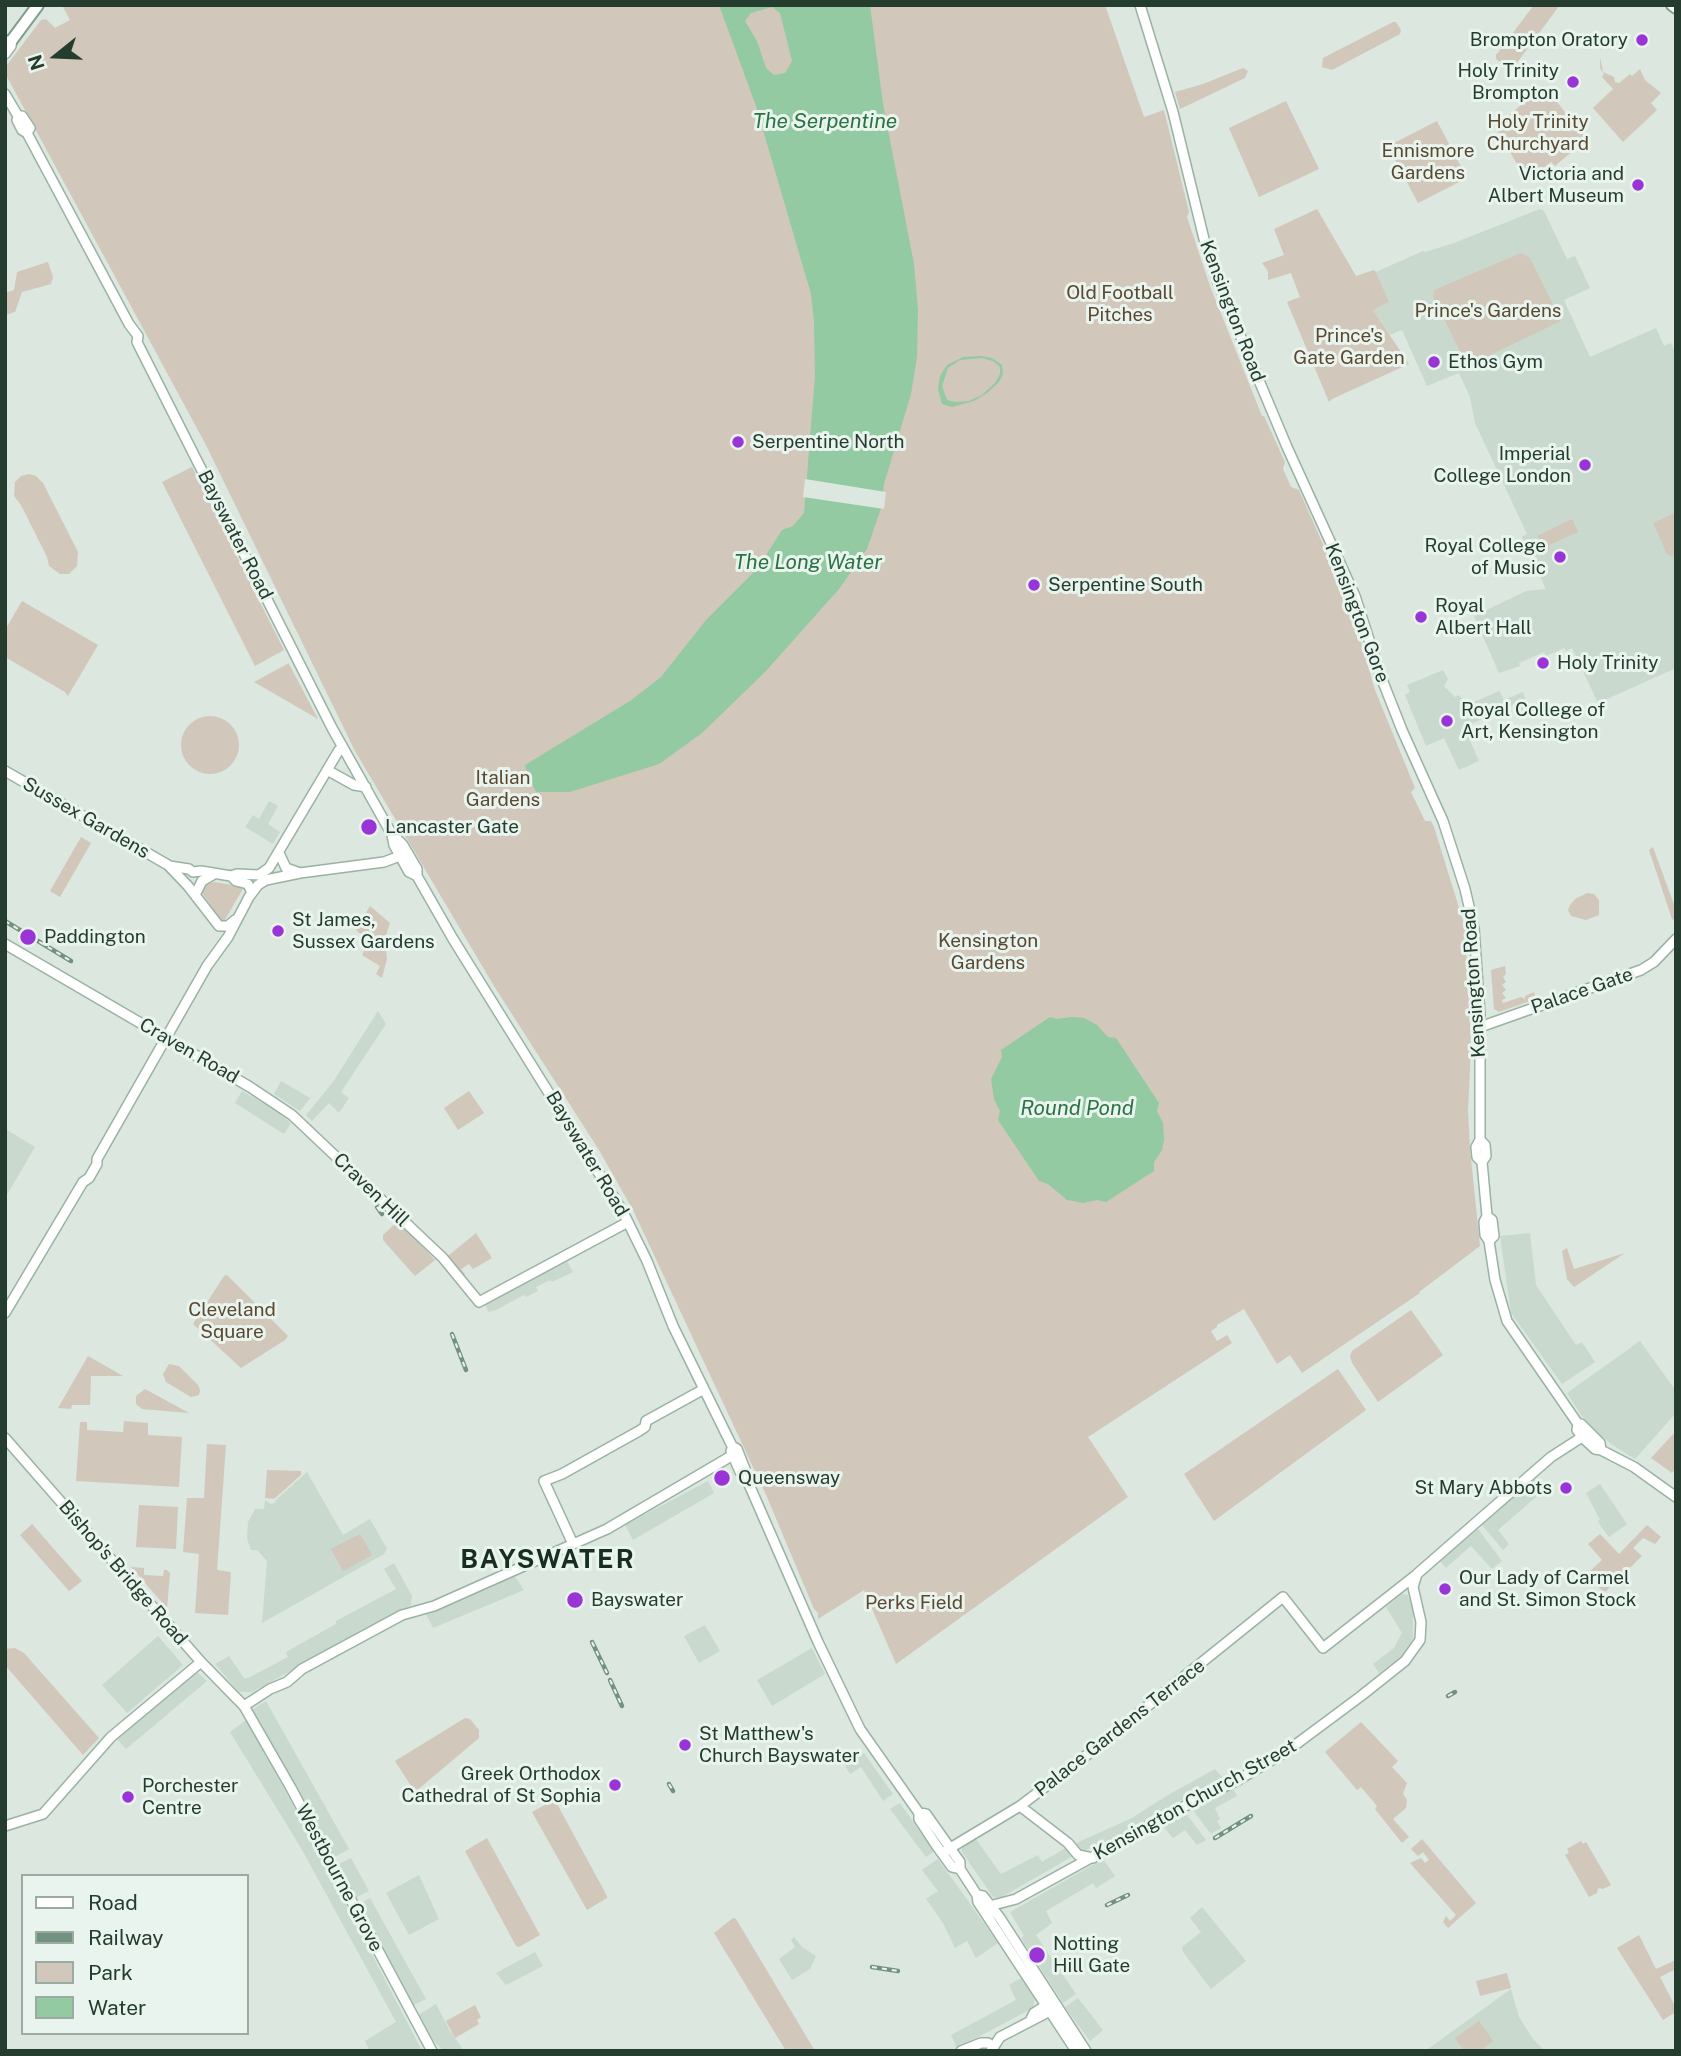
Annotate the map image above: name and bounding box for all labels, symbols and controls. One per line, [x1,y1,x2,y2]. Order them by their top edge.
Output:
north arrow [21,21,91,91]
place label: Brompton Oratory [1470,29,1628,51]
marker: Brompton Oratory [1634,32,1650,48]
text: N [23,52,49,73]
place label: Holy Trinity Brompton [1458,60,1559,104]
marker: Holy Trinity Brompton [1565,74,1581,90]
water label: The Serpentine [753,109,897,135]
park label: Holy Trinity Churchyard [1487,111,1589,155]
park label: Ennismore Gardens [1381,140,1475,184]
place label: Victoria and Albert Museum [1488,163,1624,207]
marker: Victoria and Albert Museum [1630,177,1646,193]
street label: Kensington Road [1195,237,1269,385]
park label: Old Football Pitches [1066,282,1174,326]
park label: Prince's Gardens [1415,300,1561,322]
park label: Prince's Gate Garden [1293,325,1405,369]
place label: Ethos Gym [1448,351,1543,373]
marker: Ethos Gym [1426,354,1442,370]
place label: Serpentine North [752,431,905,453]
marker: Serpentine North [730,434,746,450]
place label: Imperial College London [1434,443,1571,487]
marker: Imperial College London [1577,457,1593,473]
street label: Bayswater Road [193,467,277,603]
place label: Royal College of Music [1425,535,1546,579]
street label: Kensington Gore [1320,540,1394,686]
marker: Royal College of Music [1552,549,1568,565]
water label: The Long Water [734,550,882,576]
place label: Serpentine South [1048,574,1203,596]
marker: Serpentine South [1026,577,1042,593]
place label: Royal Albert Hall [1435,595,1532,639]
marker: Royal Albert Hall [1413,609,1429,625]
place label: Holy Trinity [1557,652,1658,674]
marker: Holy Trinity [1535,655,1551,671]
place label: Royal College of Art, Kensington [1461,699,1605,743]
marker: Royal College of Art, Kensington [1439,713,1455,729]
park label: Italian Gardens [466,767,540,811]
street label: Sussex Gardens [19,772,153,864]
place label: Lancaster Gate [385,816,519,838]
marker: Lancaster Gate [359,817,379,837]
street label: Kensington Road [1457,907,1491,1059]
place label: St James, Sussex Gardens [292,909,435,953]
marker: St James, Sussex Gardens [270,923,286,939]
place label: Paddington [44,926,146,948]
marker: Paddington [18,927,38,947]
park label: Kensington Gardens [938,930,1038,974]
street label: Palace Gate [1528,963,1636,1019]
street label: Craven Road [135,1013,243,1089]
street label: Bayswater Road [541,1087,633,1221]
water label: Round Pond [1020,1096,1134,1122]
street label: Craven Hill [328,1148,414,1232]
park label: Cleveland Square [188,1299,276,1343]
place label: Queensway [738,1467,840,1489]
marker: Queensway [712,1468,732,1488]
place label: St Mary Abbots [1414,1477,1552,1499]
marker: St Mary Abbots [1558,1480,1574,1496]
street label: Bishop's Bridge Road [54,1496,192,1650]
district label: BAYSWATER [461,1544,635,1576]
place label: Our Lady of Carmel and St. Simon Stock [1459,1567,1636,1611]
marker: Our Lady of Carmel and St. Simon Stock [1437,1581,1453,1597]
place label: Bayswater [591,1589,684,1611]
marker: Bayswater [565,1590,585,1610]
park label: Perks Field [865,1592,963,1614]
street label: Palace Gardens Terrace [1030,1654,1210,1802]
place label: St Matthew's Church Bayswater [699,1723,860,1767]
street label: Kensington Church Street [1090,1735,1300,1865]
marker: St Matthew's Church Bayswater [677,1737,693,1753]
place label: Greek Orthodox Cathedral of St Sophia [402,1763,601,1807]
place label: Porchester Centre [142,1775,239,1819]
marker: Greek Orthodox Cathedral of St Sophia [607,1777,623,1793]
marker: Porchester Centre [120,1789,136,1805]
street label: Westbourne Grove [291,1800,387,1956]
legend [21,1874,248,2035]
text: Road [88,1890,138,1915]
text: Railway [88,1925,164,1950]
place label: Notting Hill Gate [1053,1933,1130,1977]
marker: Notting Hill Gate [1027,1945,1047,1965]
text: Park [88,1960,133,1985]
text: Water [88,1995,146,2020]

